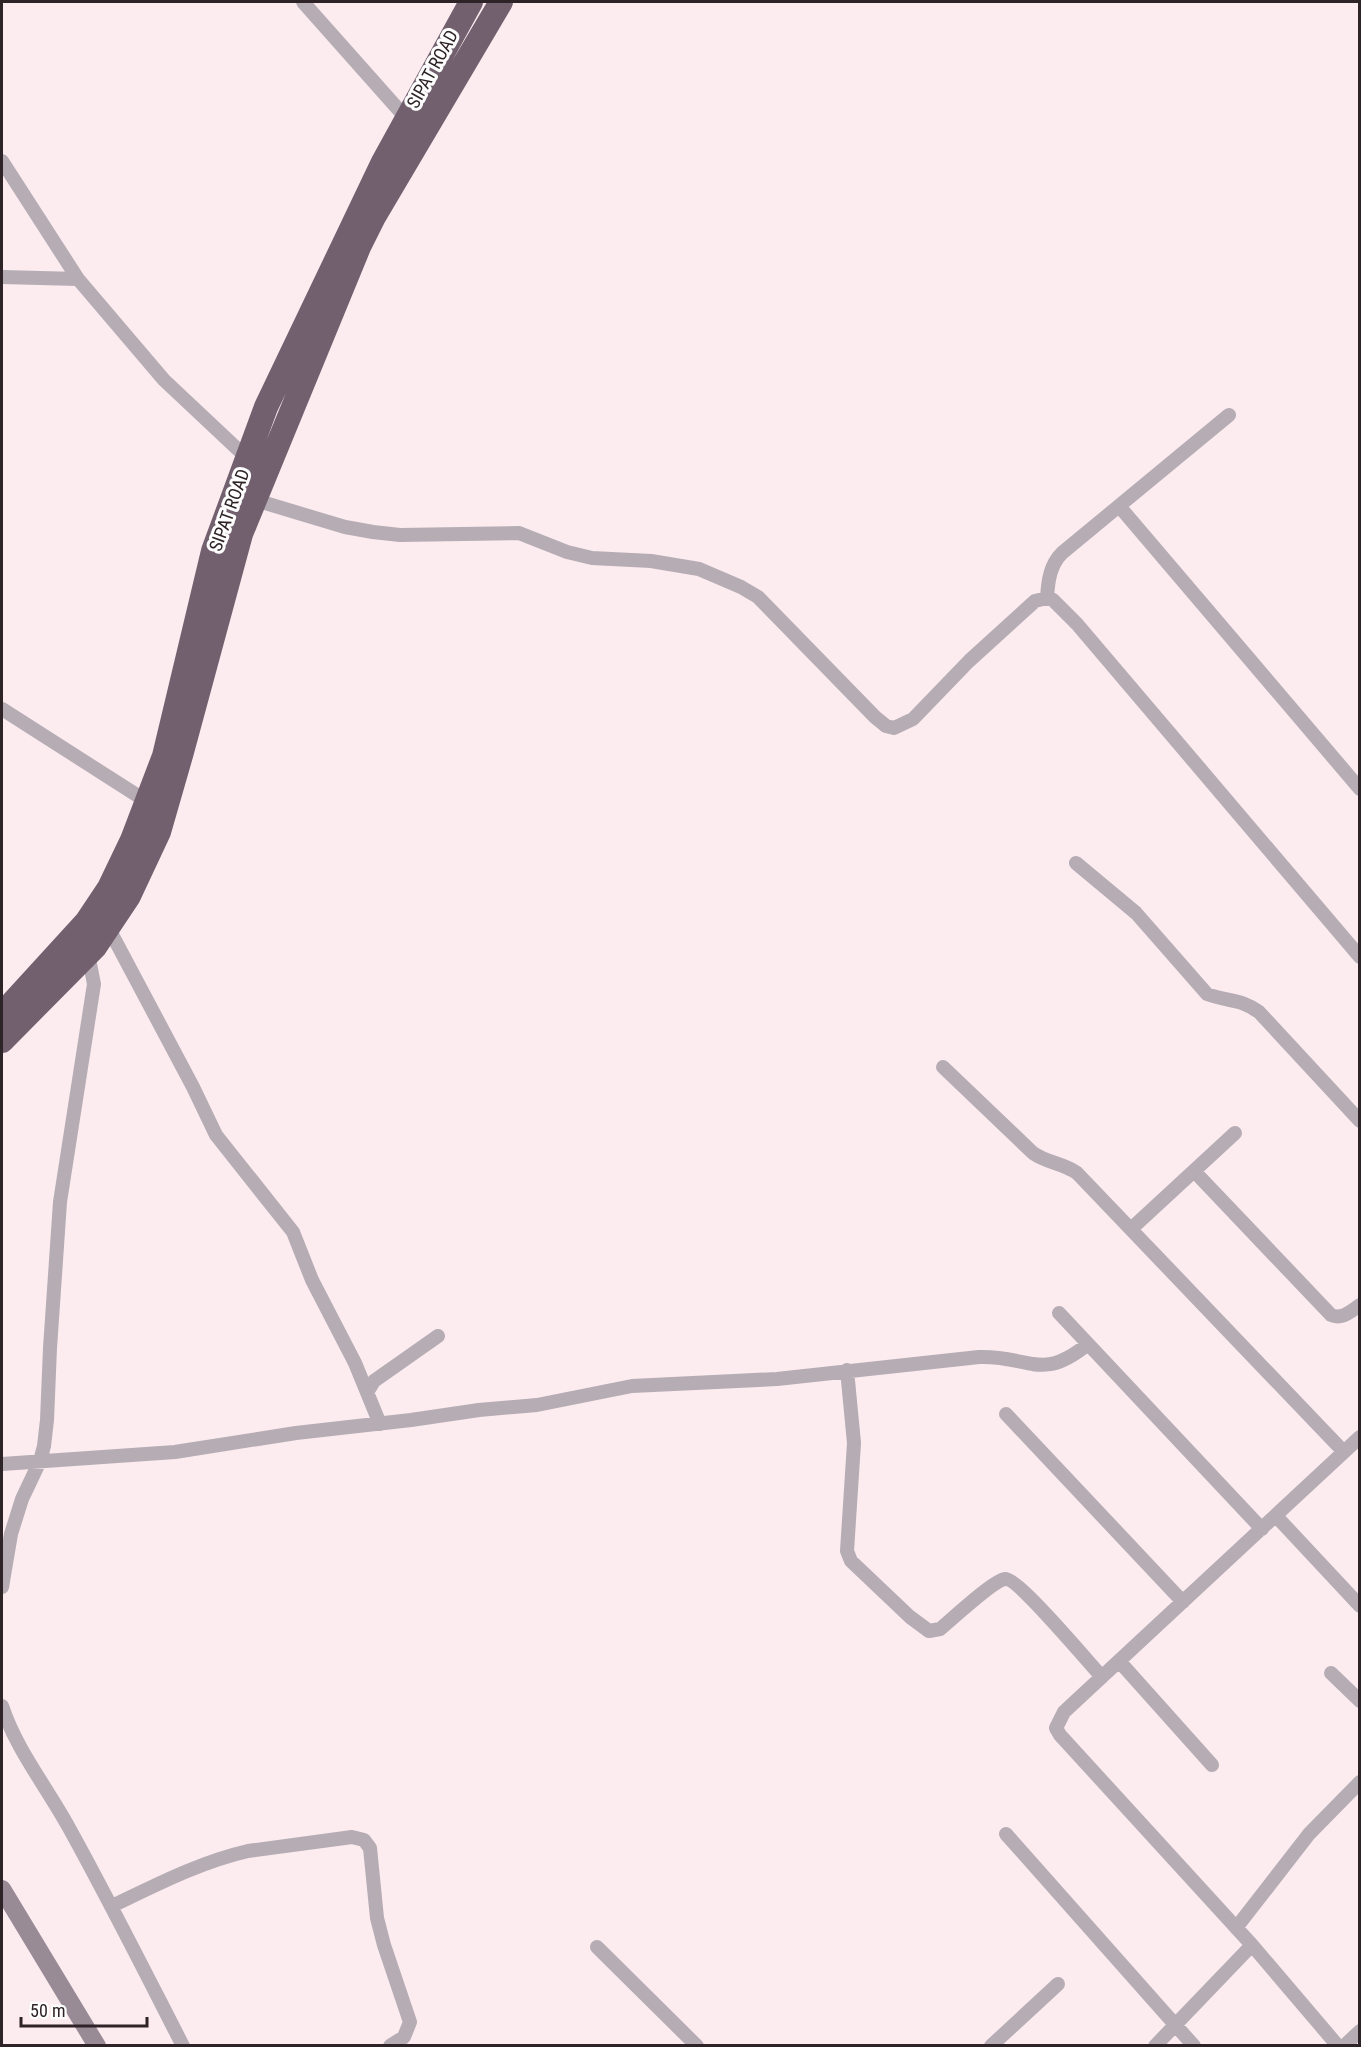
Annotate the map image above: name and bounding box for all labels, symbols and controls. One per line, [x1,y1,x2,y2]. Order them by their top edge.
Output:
street label: SIPAT ROAD [402,26,462,112]
street label: SIPAT ROAD [204,466,254,554]
scale bar [21,1990,147,2028]
text: 50 m [30,2000,65,2021]

